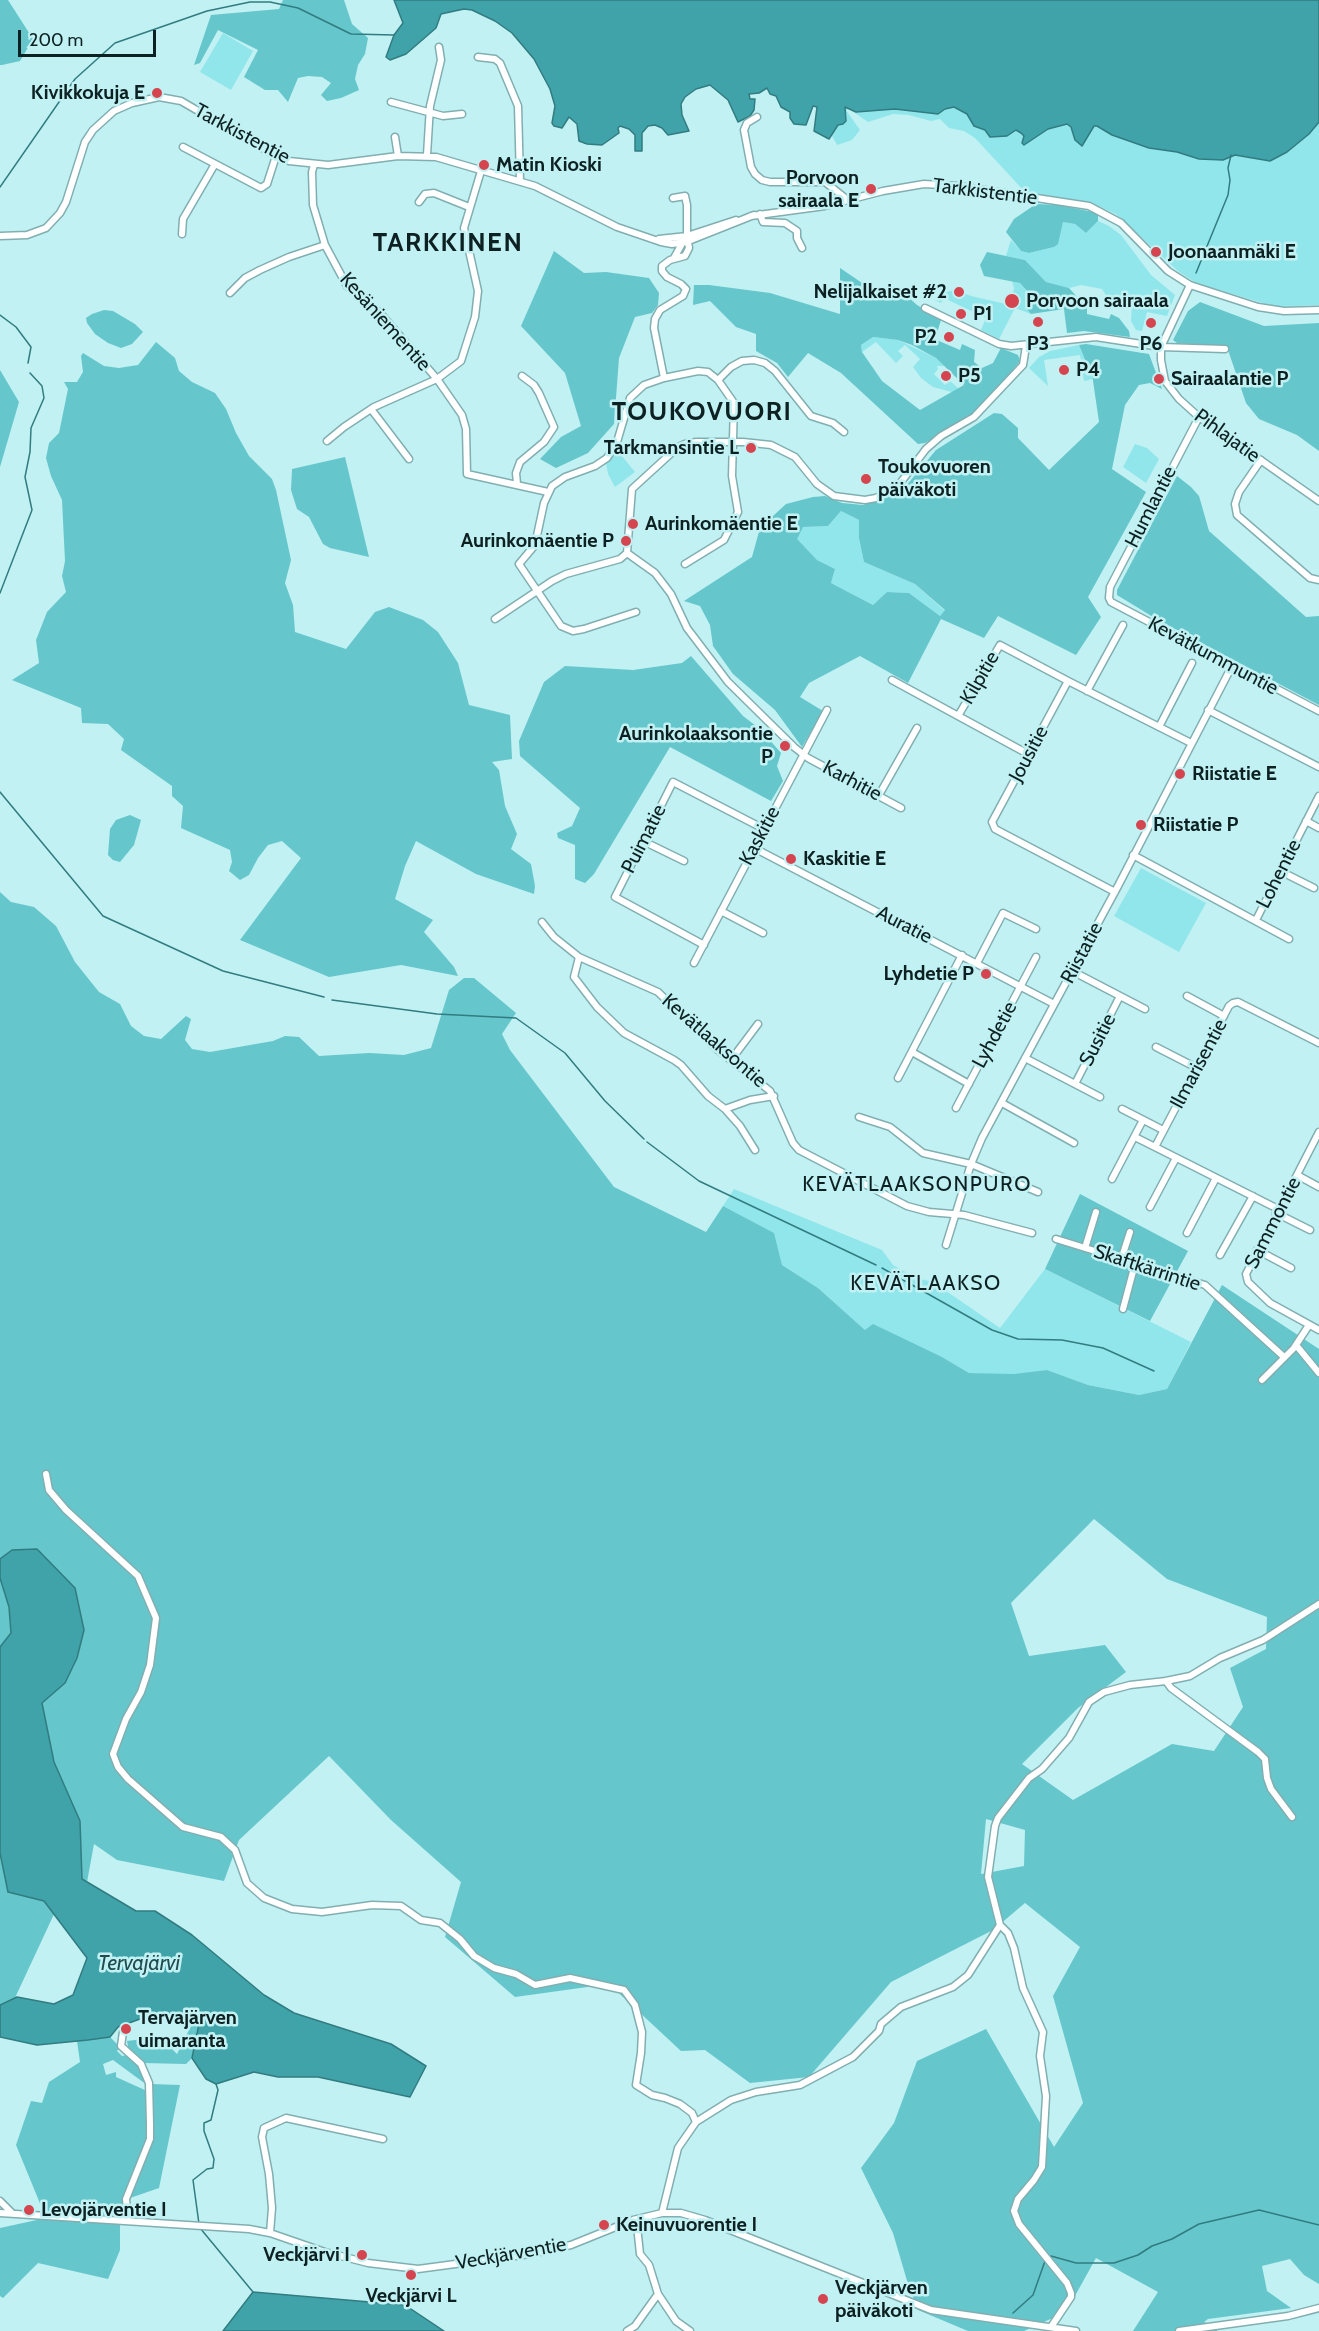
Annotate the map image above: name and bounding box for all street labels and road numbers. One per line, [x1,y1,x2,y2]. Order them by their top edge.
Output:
street label: Tarkkistentie [190,99,294,169]
street label: Tarkkistentie [931,174,1039,210]
street label: Kesäniementie [334,268,436,376]
street label: Pihlajatie [1189,404,1265,468]
street label: Humlantie [1120,462,1182,552]
street label: Kevätkummuntie [1144,612,1282,700]
street label: Kilpitie [955,647,1005,709]
street label: Jousitie [1004,722,1054,786]
street label: Karhitie [818,755,886,807]
street label: Puimatie [616,800,672,878]
street label: Kaskitie [734,802,786,870]
street label: Lohentie [1251,836,1307,912]
street label: Auratie [872,901,936,949]
street label: Riistatie [1056,918,1108,988]
street label: Kevätlaaksontie [657,989,771,1093]
street label: Lyhdetie [967,998,1023,1072]
street label: Susitie [1075,1010,1121,1070]
street label: Ilmarisentie [1165,1015,1233,1113]
street label: Sammontie [1240,1173,1306,1273]
street label: Skaftkärrintie [1091,1239,1203,1297]
street label: Veckjärventie [454,2232,568,2276]

